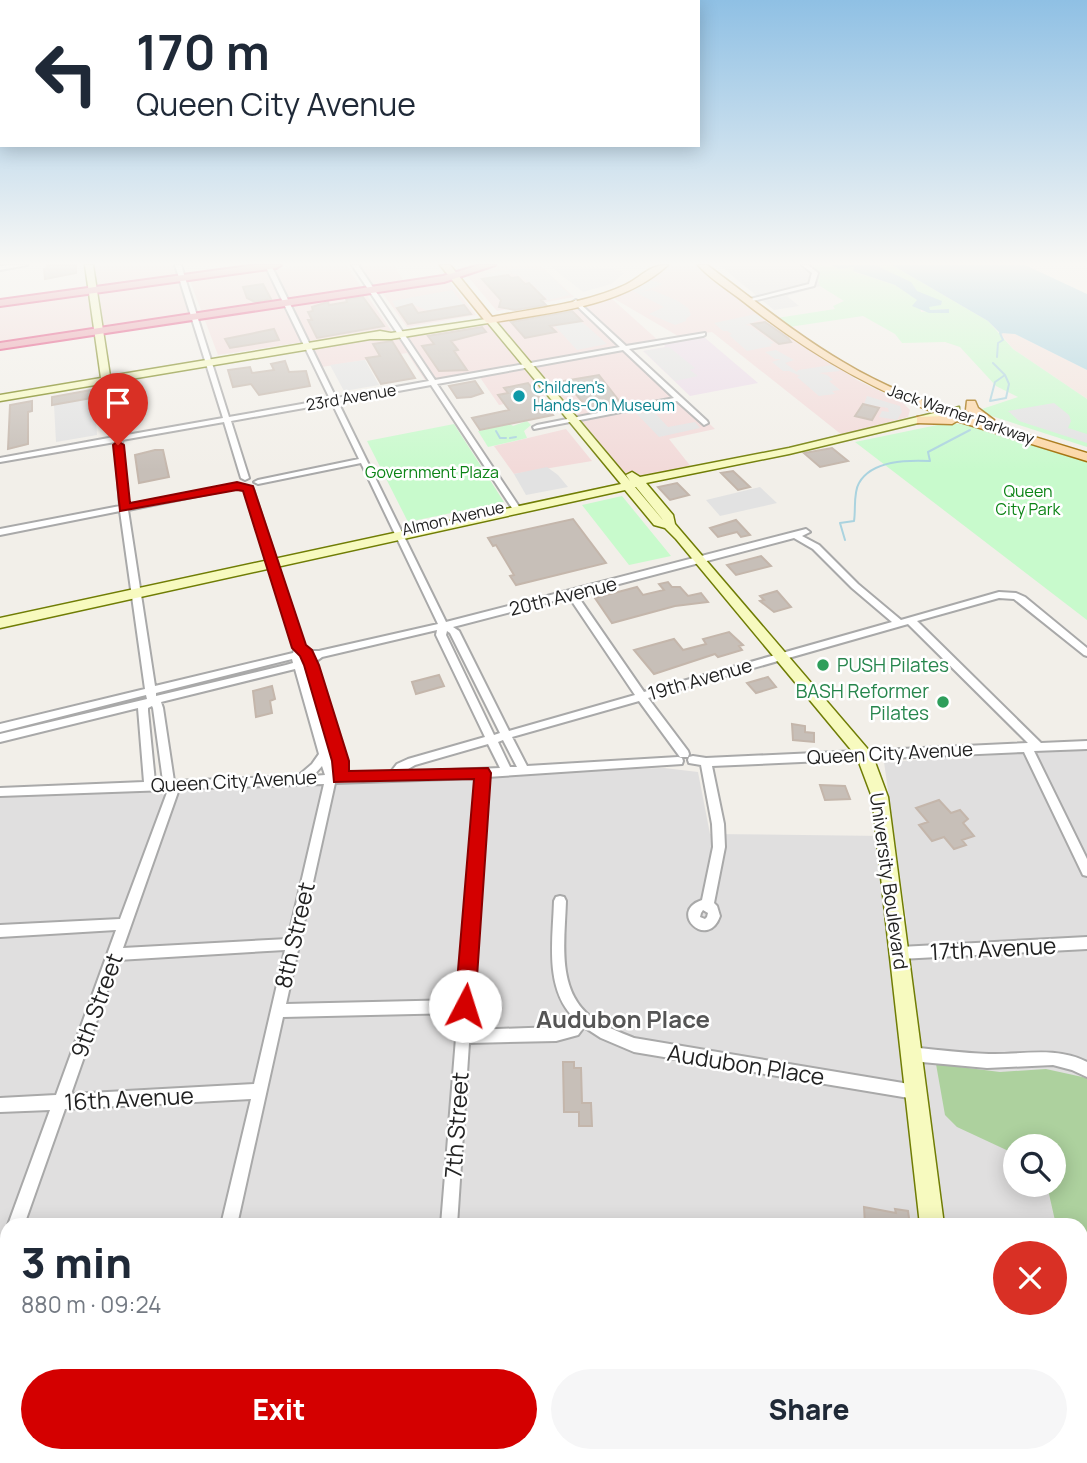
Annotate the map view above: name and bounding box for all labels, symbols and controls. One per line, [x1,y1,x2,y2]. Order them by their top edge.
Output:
text: 170 m [136,18,270,85]
icon: left [21,28,112,119]
text: Queen City Avenue [136,82,416,126]
pin [88,373,148,445]
place label: Children's Hands-On Museum [533,376,675,416]
street label: 23rd Avenue [304,378,398,416]
street label: Jack Warner Parkway [885,379,1038,450]
icon: arrive [99,384,137,422]
marker: Children's Hands-On Museum [511,388,527,404]
park label: Government Plaza [365,461,499,483]
park label: Queen City Park [996,480,1062,520]
street label: Almon Avenue [400,496,506,540]
street label: 20th Avenue [506,570,620,622]
street label: 19th Avenue [645,652,755,706]
place label: PUSH Pilates [837,652,949,678]
marker: PUSH Pilates [815,657,831,673]
place label: BASH Reformer Pilates [796,678,929,726]
marker: BASH Reformer Pilates [935,694,951,710]
street label: Queen City Avenue [806,736,974,770]
street label: Queen City Avenue [150,764,318,798]
street label: University Boulevard [864,791,914,971]
street label: 8th Street [266,879,322,991]
street label: 17th Avenue [929,929,1057,967]
street label: 9th Street [62,948,130,1062]
position arrow [428,969,502,1043]
district label: Audubon Place [536,1002,710,1035]
street label: Audubon Place [665,1036,827,1092]
street label: 7th Street [436,1071,476,1179]
street label: 16th Avenue [64,1079,194,1117]
map controls [1003,1134,1066,1197]
button: search [1003,1134,1066,1197]
text: 3 min [21,1233,132,1291]
button: close [993,1241,1067,1315]
text: 880 m · 09:24 [21,1288,162,1320]
button: Exit [21,1369,537,1449]
button: Share [551,1369,1067,1449]

